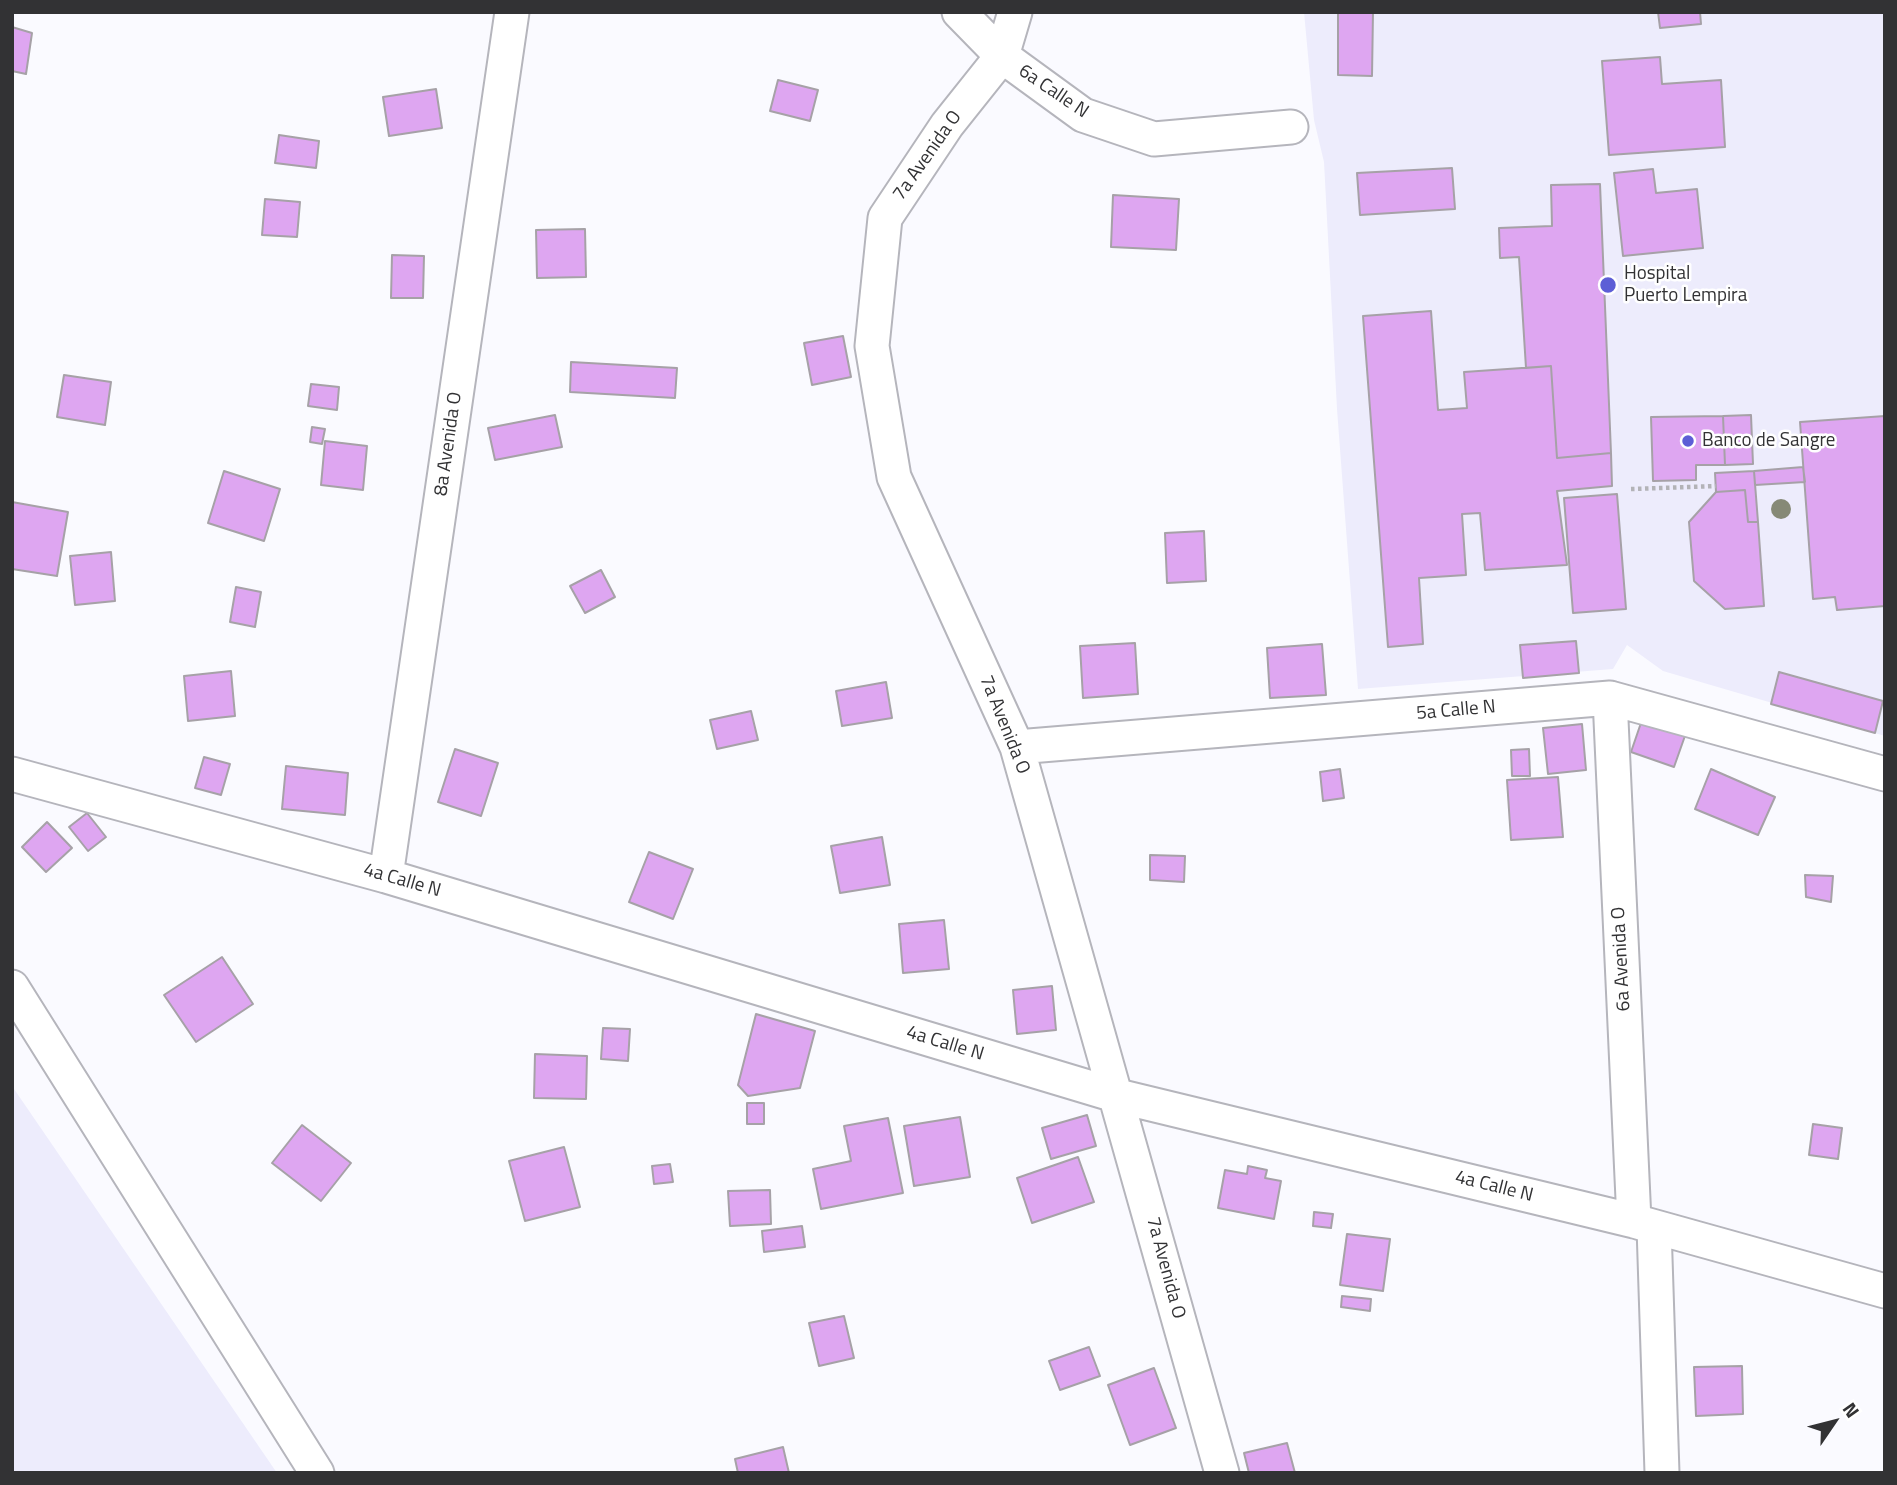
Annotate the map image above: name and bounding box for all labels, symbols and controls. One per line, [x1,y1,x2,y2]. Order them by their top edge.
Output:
street label: 6a Calle N [1014,60,1092,124]
street label: 7a Avenida O [889,107,967,205]
place label: Hospital Puerto Lempira [1624,263,1747,307]
marker: Hospital Puerto Lempira [1598,275,1618,295]
street label: 8a Avenida O [430,391,468,497]
place label: Banco de Sangre [1702,430,1835,452]
marker: Banco de Sangre [1680,433,1696,449]
street label: 7a Avenida O [974,672,1034,778]
street label: 5a Calle N [1415,696,1497,726]
street label: 4a Calle N [361,859,443,903]
street label: 6a Avenida O [1608,906,1636,1012]
street label: 4a Calle N [904,1021,986,1067]
street label: 4a Calle N [1453,1166,1535,1208]
street label: 7a Avenida O [1140,1215,1190,1321]
north arrow [1799,1387,1869,1457]
text: N [1836,1396,1867,1423]

